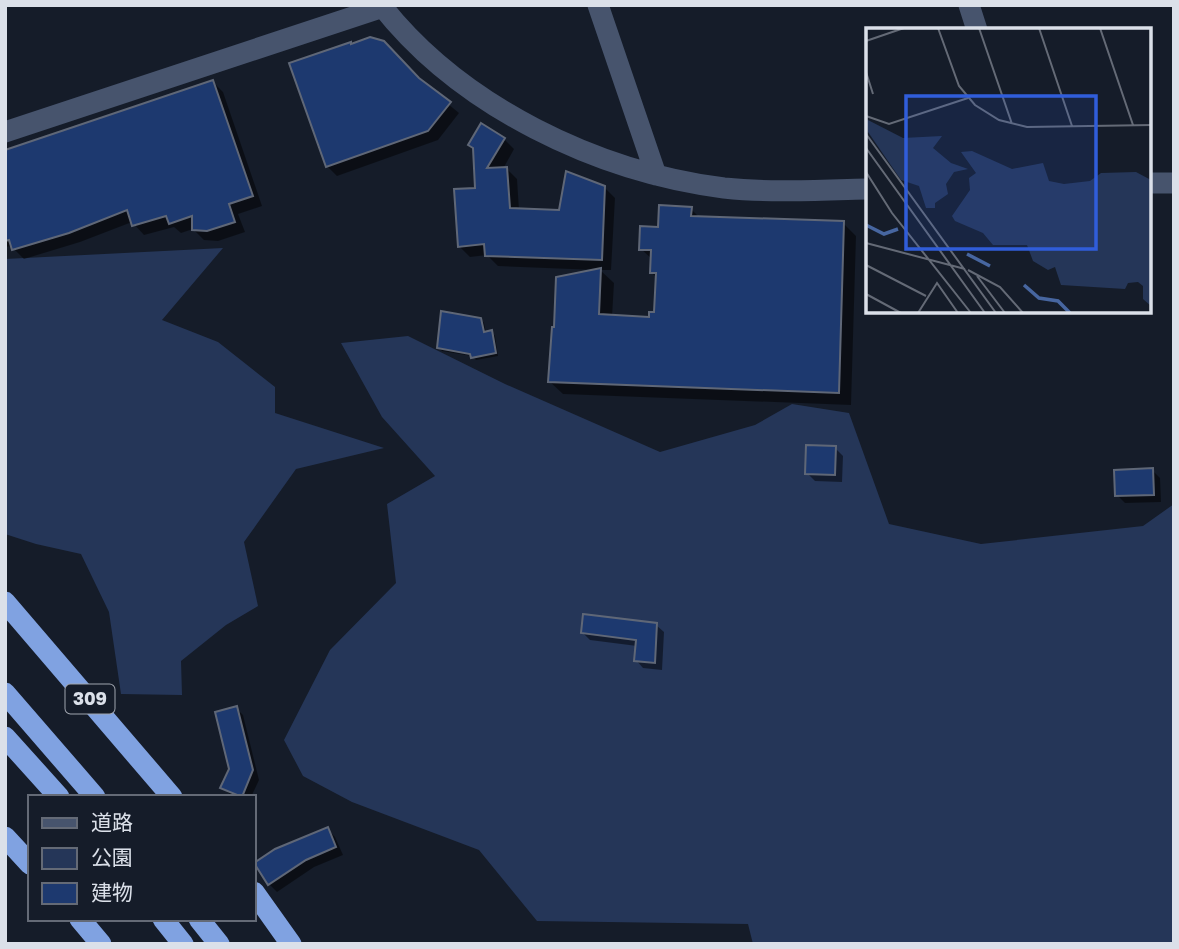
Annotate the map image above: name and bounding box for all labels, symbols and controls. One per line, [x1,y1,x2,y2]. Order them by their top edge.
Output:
inset map [866,28,1151,313]
road number: 309 [66,684,114,714]
legend [28,795,256,921]
text: 道路 [91,809,133,835]
text: 公園 [91,844,133,870]
text: 建物 [91,879,133,905]

